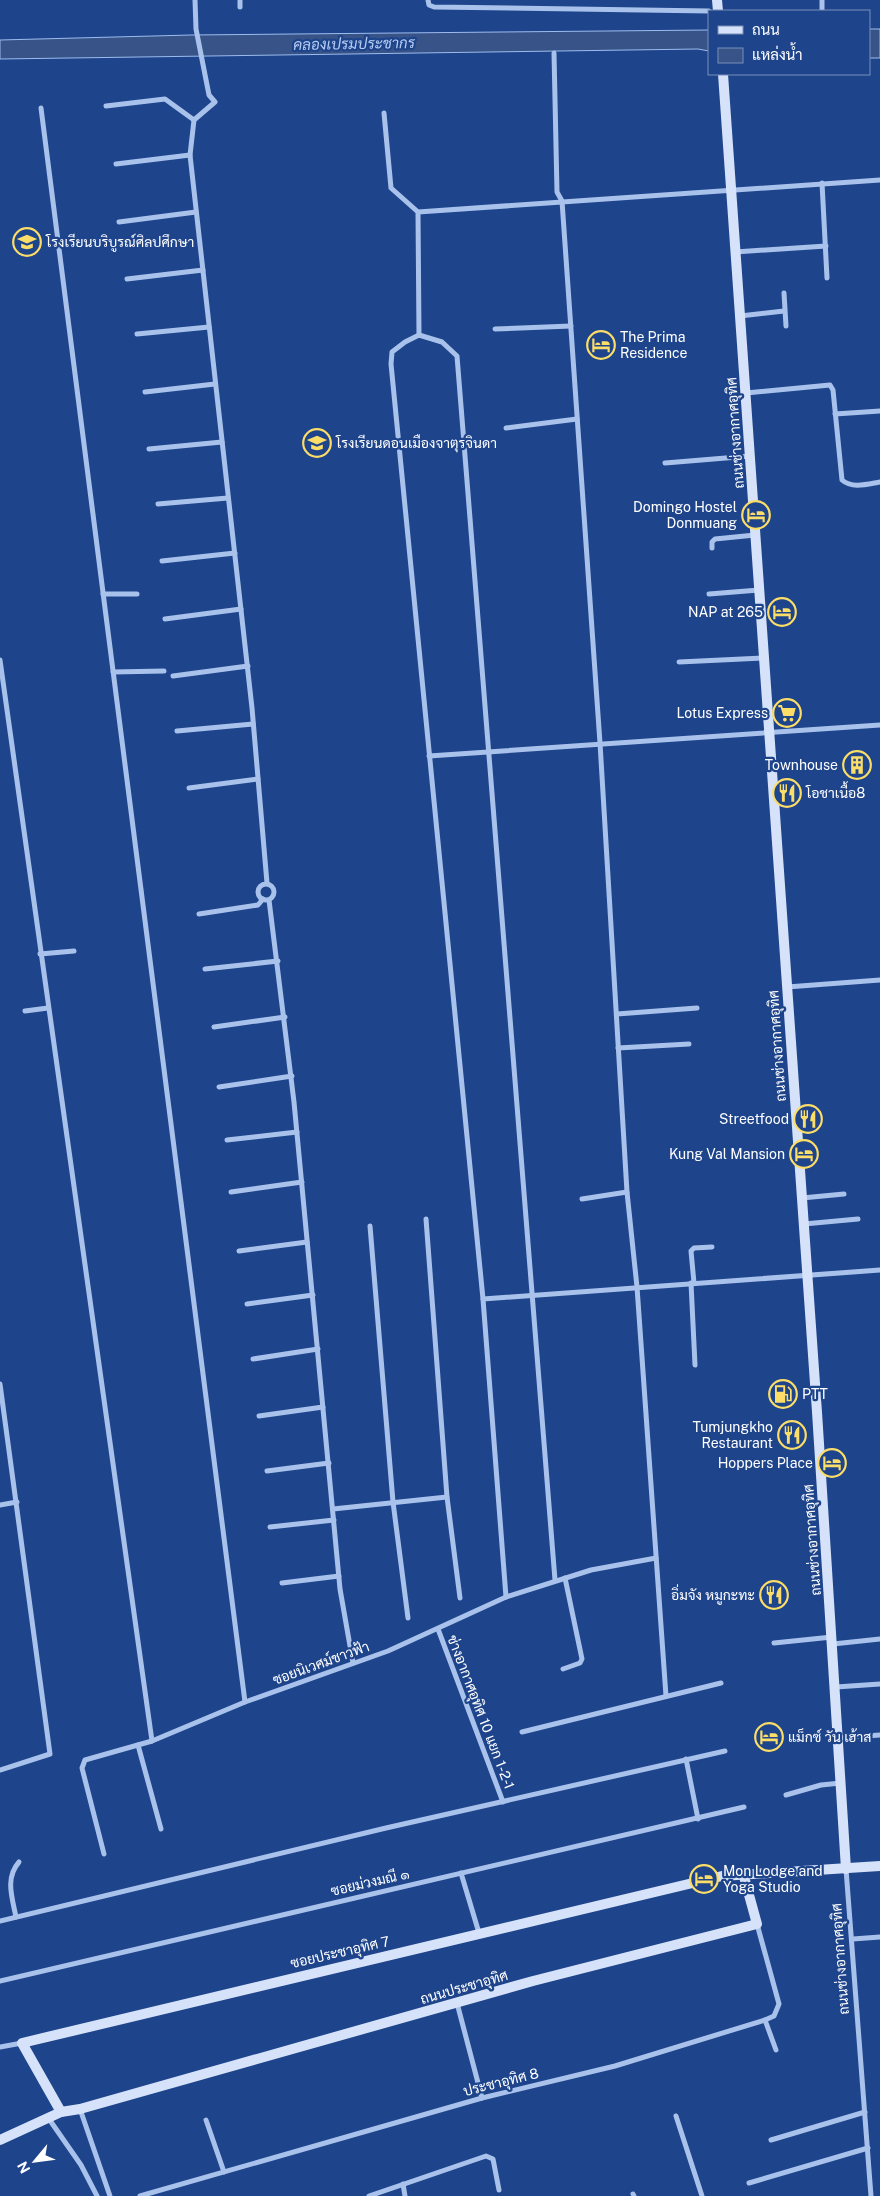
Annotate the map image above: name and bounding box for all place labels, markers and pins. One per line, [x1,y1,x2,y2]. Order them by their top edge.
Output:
school or university icon: โรงเรียนบริบูรณ์ศิลปศึกษา [12,227,42,257]
place label: โรงเรียนบริบูรณ์ศิลปศึกษา [45,233,194,252]
place label: The Prima Residence [620,329,688,361]
hotel icon: The Prima Residence [586,330,616,360]
school or university icon: โรงเรียนดอนเมืองจาตุรจินดา [302,428,332,458]
place label: โรงเรียนดอนเมืองจาตุรจินดา [335,434,497,453]
place label: Domingo Hostel Donmuang [633,499,737,531]
hotel icon: Domingo Hostel Donmuang [741,500,771,530]
hotel icon: NAP at 265 [767,597,797,627]
place label: NAP at 265 [688,604,763,620]
supermarket icon: Lotus Express [772,698,802,728]
place label: Lotus Express [676,705,768,721]
building icon: Townhouse [842,750,872,780]
place label: Townhouse [765,757,838,773]
restaurant icon: โอชาเนื้อ8 [772,778,802,808]
place label: โอชาเนื้อ8 [805,781,865,801]
restaurant icon: Streetfood [793,1104,823,1134]
place label: Streetfood [719,1111,789,1127]
hotel icon: Kung Val Mansion [789,1139,819,1169]
place label: Kung Val Mansion [669,1146,785,1162]
fuel station icon: PTT [768,1379,798,1409]
place label: PTT [802,1386,828,1402]
place label: Tumjungkho Restaurant [693,1419,773,1451]
restaurant icon: Tumjungkho Restaurant [777,1420,807,1450]
hotel icon: Hoppers Place [817,1448,847,1478]
place label: Hoppers Place [718,1455,813,1471]
restaurant icon: อิ่มจัง หมูกะทะ [759,1580,789,1610]
place label: อิ่มจัง หมูกะทะ [671,1584,755,1605]
hotel icon: แม็กซ์ วัน เฮ้าส [754,1722,784,1752]
place label: แม็กซ์ วัน เฮ้าส [788,1728,871,1745]
place label: Mon Lodge and Yoga Studio [723,1863,823,1895]
hotel icon: Mon Lodge and Yoga Studio [689,1864,719,1894]

